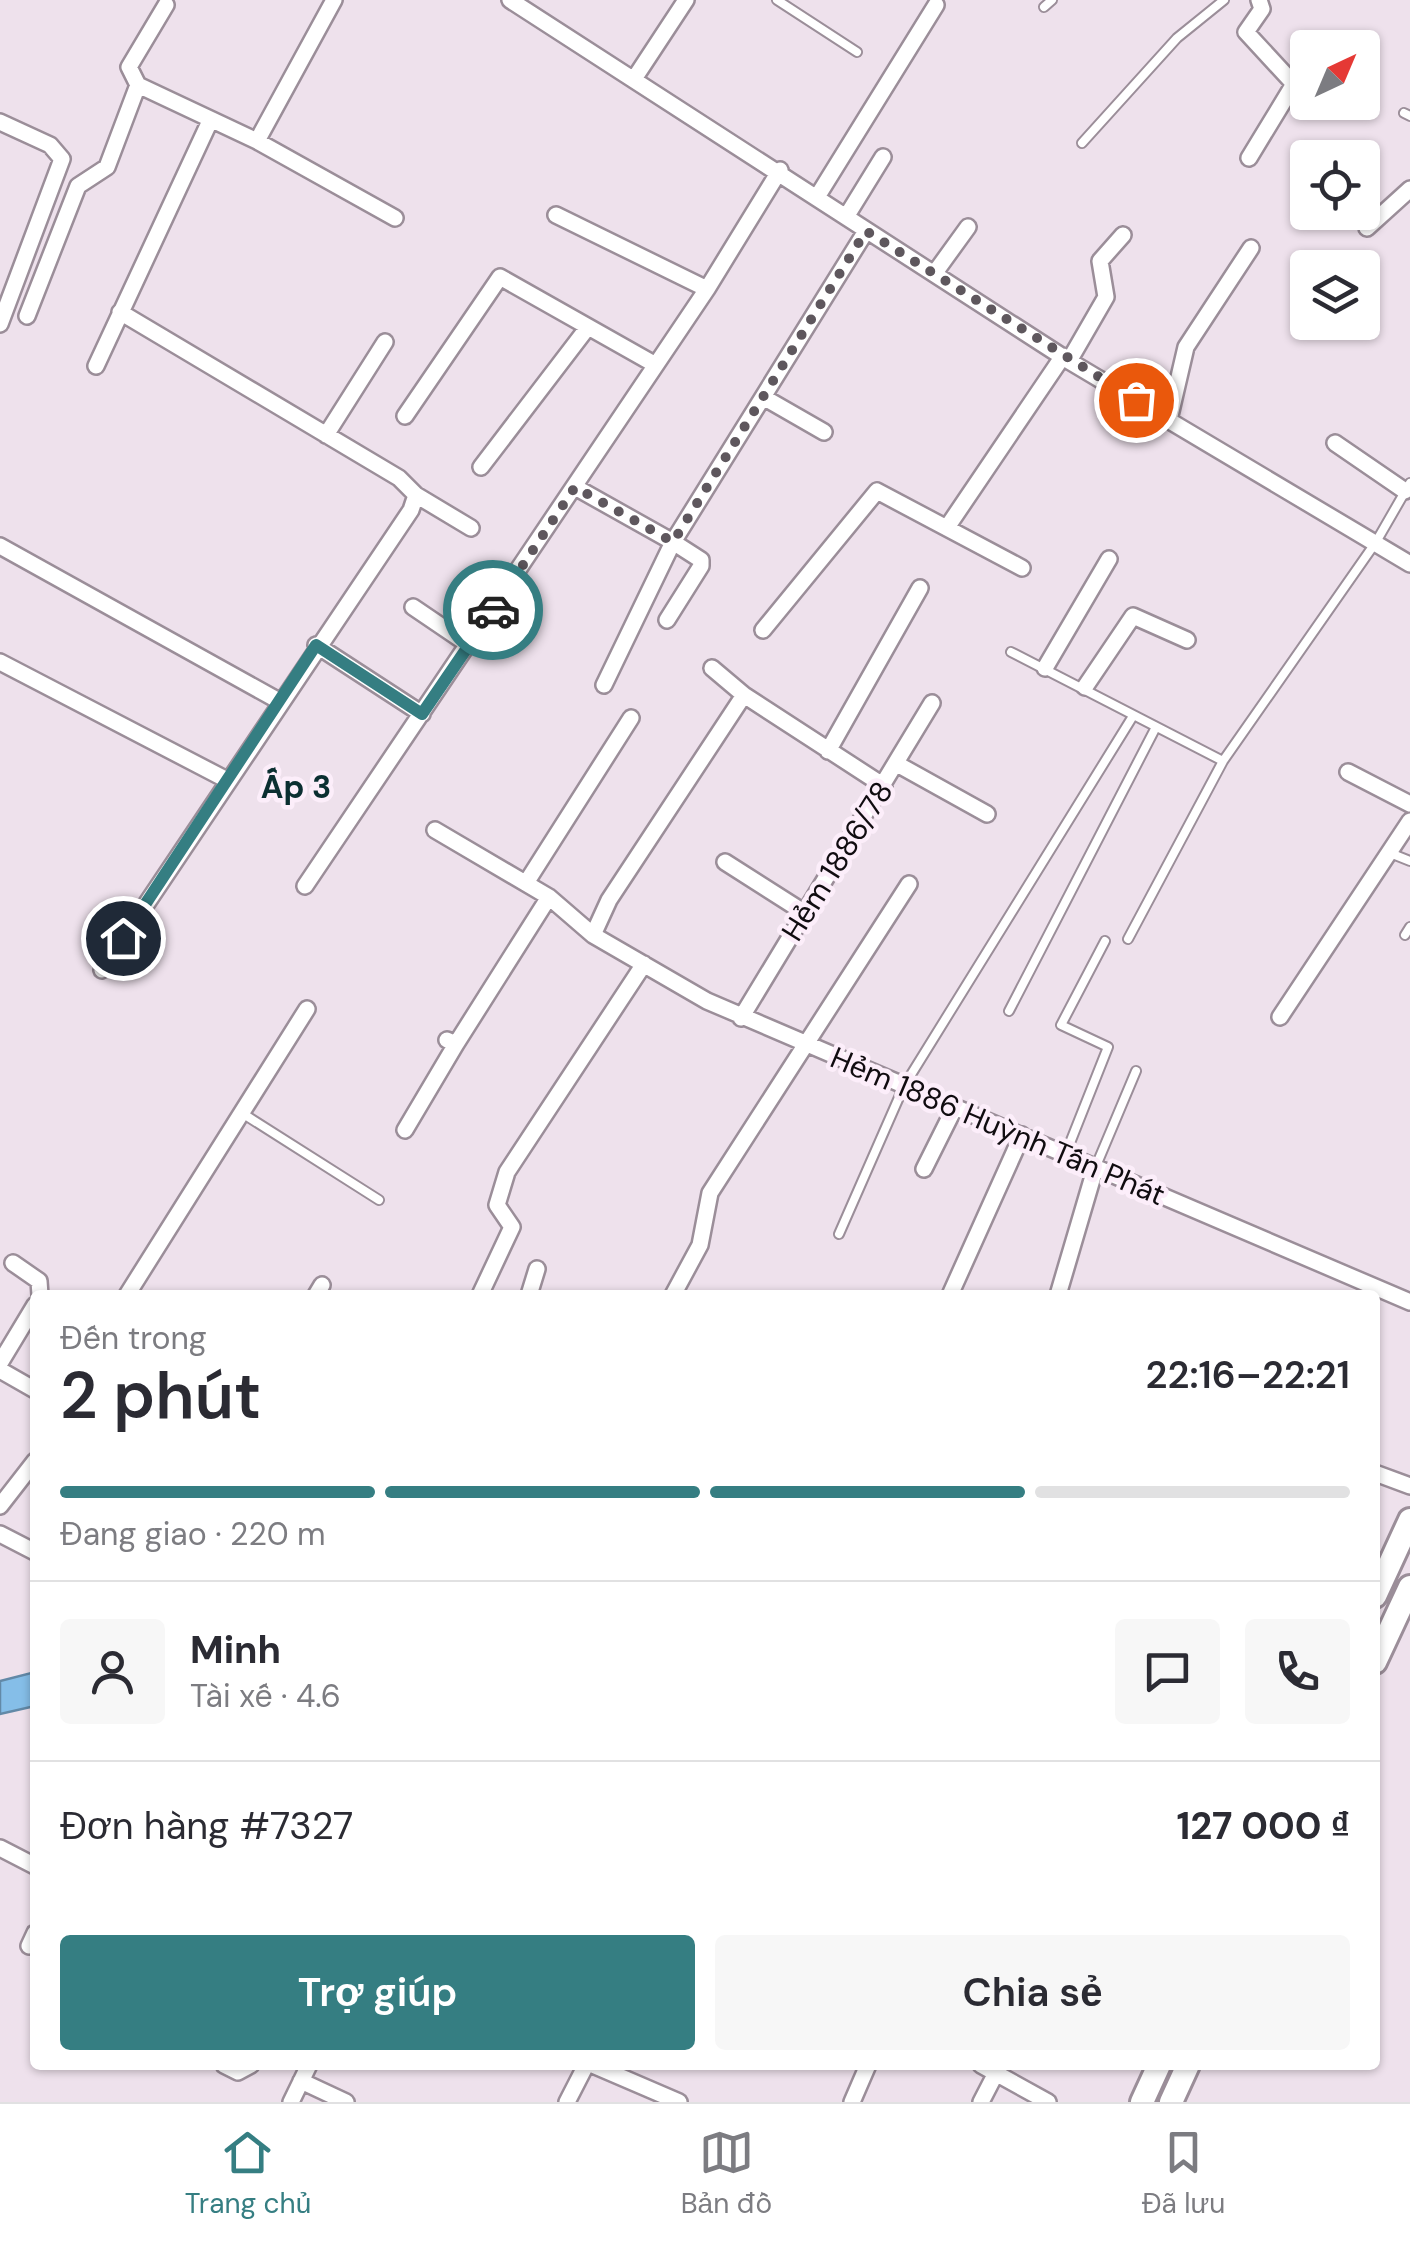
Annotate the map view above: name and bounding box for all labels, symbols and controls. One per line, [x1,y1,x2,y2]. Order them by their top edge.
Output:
north arrow [1290,30,1380,120]
map controls [1290,30,1380,340]
button: locate [1290,140,1380,230]
button: layers [1290,250,1380,340]
pin [1094,358,1179,443]
icon: bag [1109,373,1164,428]
courier [443,560,543,660]
icon: car [466,583,521,638]
district label: Ấp 3 [261,766,331,808]
street label: Hẻm 1886/78 [773,774,901,948]
pin [81,896,166,981]
icon: home [96,911,151,966]
street label: Hẻm 1886 Huỳnh Tấn Phát [825,1038,1171,1214]
text: Đến trong [60,1317,207,1359]
text: 22:16–22:21 [1146,1350,1350,1400]
text: 2 phút [60,1354,261,1438]
text: Đang giao · 220 m [60,1513,326,1555]
button: person [60,1619,165,1724]
button: chat [1115,1619,1220,1724]
button: phone [1245,1619,1350,1724]
text: Minh [190,1625,281,1675]
text: Tài xế · 4.6 [190,1675,341,1717]
text: Đơn hàng #7327 [60,1801,353,1851]
text: 127 000 ₫ [1176,1801,1350,1851]
button: Trợ giúp [60,1935,695,2050]
button: Chia sẻ [715,1935,1350,2050]
tab: Trang chủ [185,2125,311,2222]
tab: Bản đồ [681,2125,772,2222]
tab: Đã lưu [1142,2125,1225,2222]

